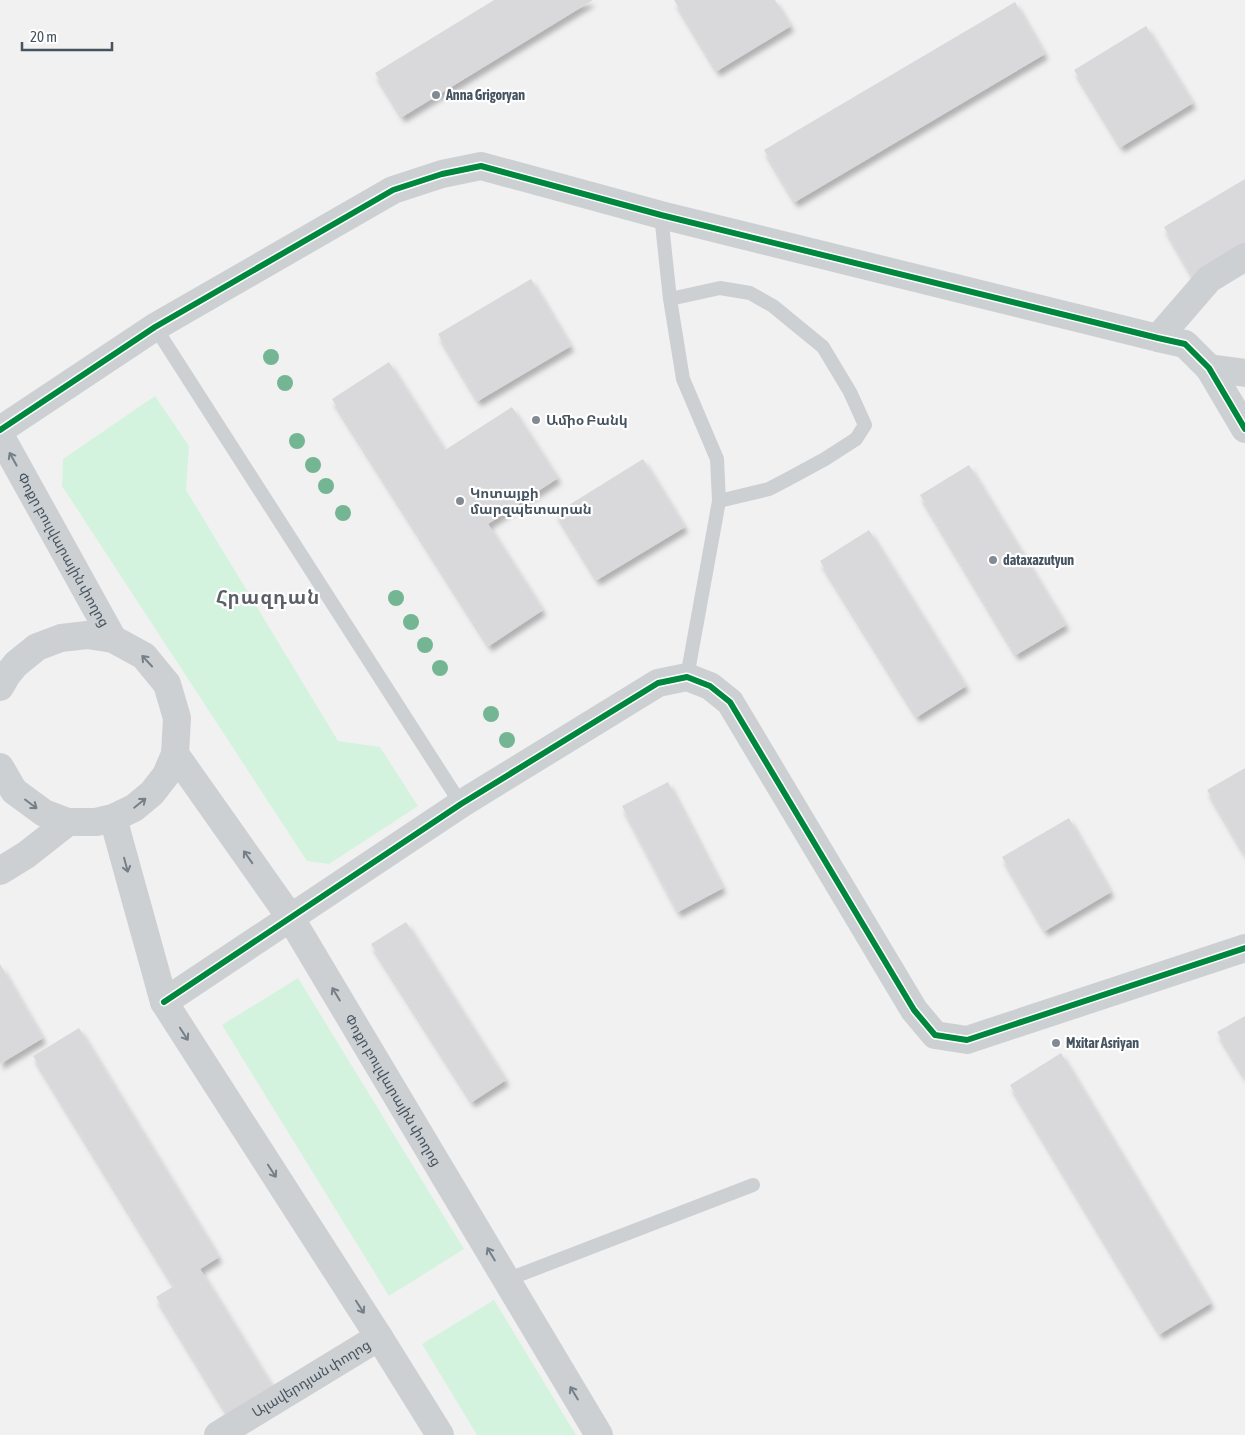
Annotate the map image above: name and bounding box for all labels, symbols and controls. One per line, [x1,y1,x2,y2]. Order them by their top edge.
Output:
scale bar [22,20,112,52]
text: 20 m [30,28,57,45]
place label: Anna Grigoryan [445,87,525,103]
marker: Anna Grigoryan [430,89,442,101]
place label: Ամիօ Բանկ [546,412,628,428]
marker: Ամիօ Բանկ [530,414,542,426]
one-way arrow [8,451,18,466]
street label: Փոքր բուլվարային փողոց [14,470,113,630]
place label: Կոտայքի մարզպետարան [470,485,592,517]
marker: Կոտայքի մարզպետարան [454,495,466,507]
place label: dataxazutyun [1003,552,1074,568]
marker: dataxazutyun [987,554,999,566]
district label: Հրազդան [216,586,320,609]
one-way arrow [141,655,153,667]
one-way arrow [134,797,147,808]
one-way arrow [24,799,38,809]
one-way arrow [243,851,253,865]
one-way arrow [122,856,132,872]
one-way arrow [330,987,340,1001]
street label: Փոքր բուլվարային փողոց [342,1011,445,1169]
one-way arrow [179,1026,189,1040]
place label: Mxitar Asriyan [1066,1035,1139,1051]
marker: Mxitar Asriyan [1050,1037,1062,1049]
one-way arrow [267,1163,277,1177]
one-way arrow [485,1247,495,1261]
one-way arrow [355,1300,365,1314]
street label: Ալավերդյան փողոց [249,1336,373,1420]
one-way arrow [569,1387,579,1401]

